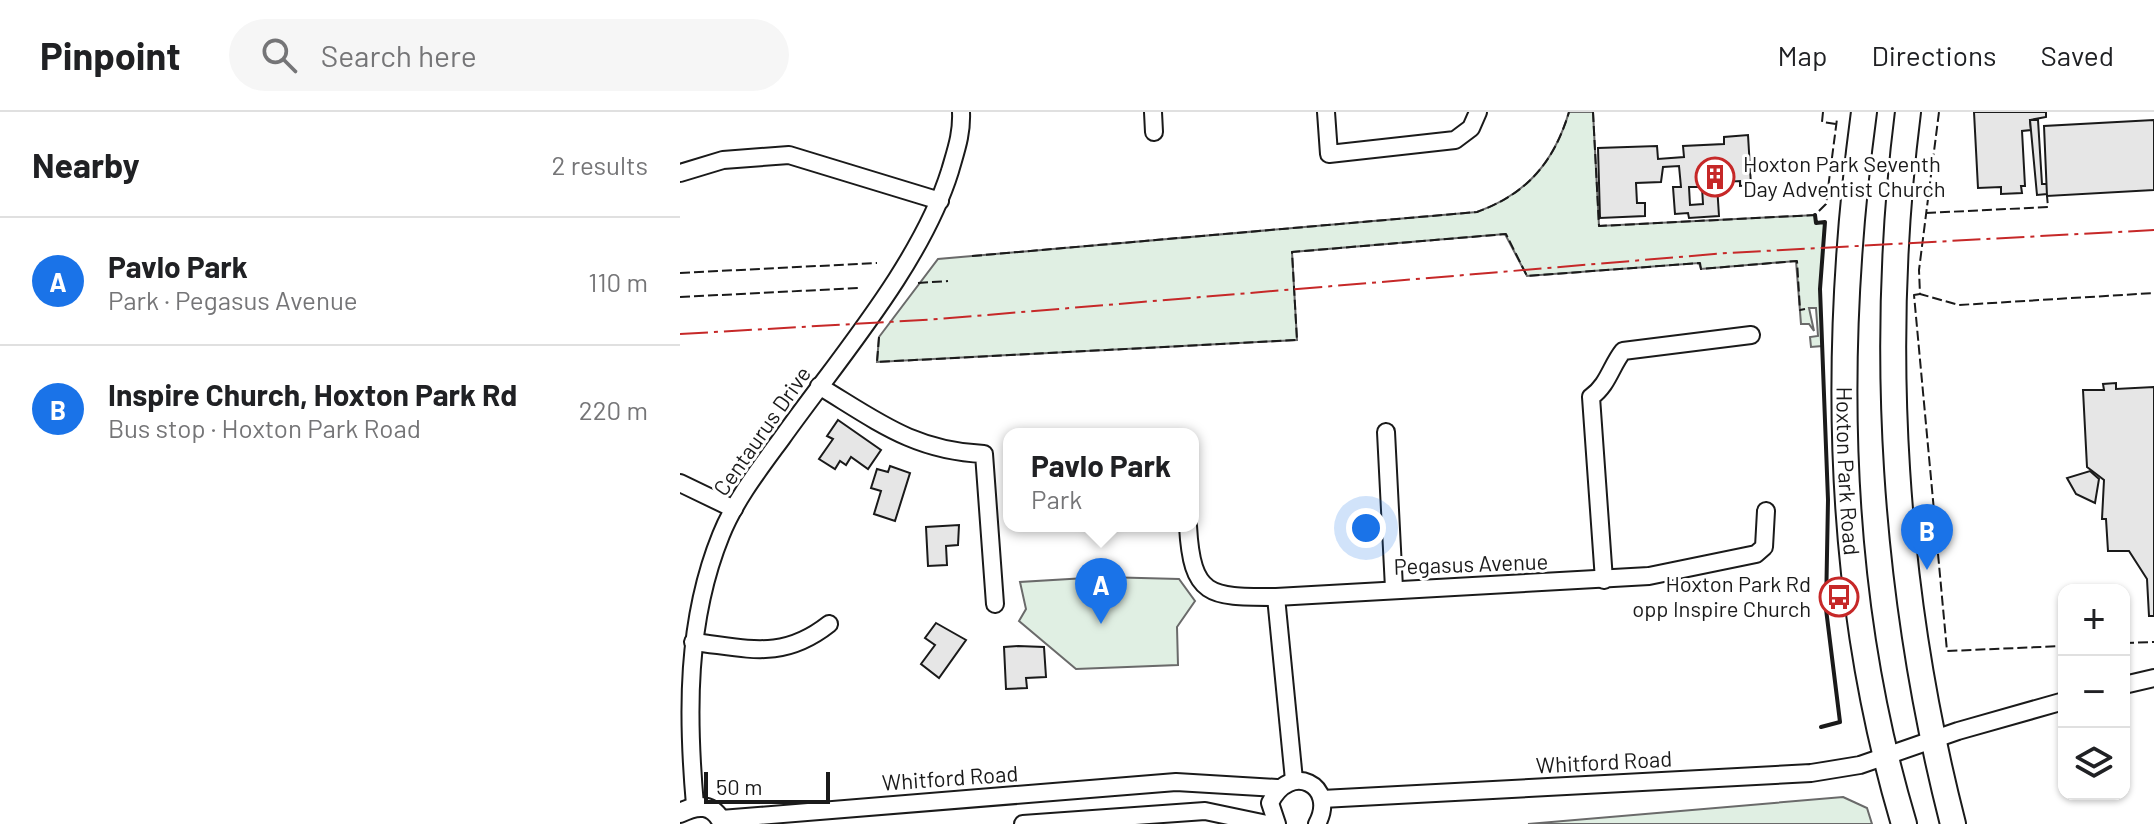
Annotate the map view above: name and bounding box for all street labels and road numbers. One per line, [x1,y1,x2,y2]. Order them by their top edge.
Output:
street label: Centaurus Drive [707,361,815,500]
street label: Hoxton Park Road [1832,387,1866,556]
street label: Pegasus Avenue [1393,547,1549,579]
street label: Whitford Road [1535,744,1673,778]
street label: Whitford Road [881,759,1019,795]

